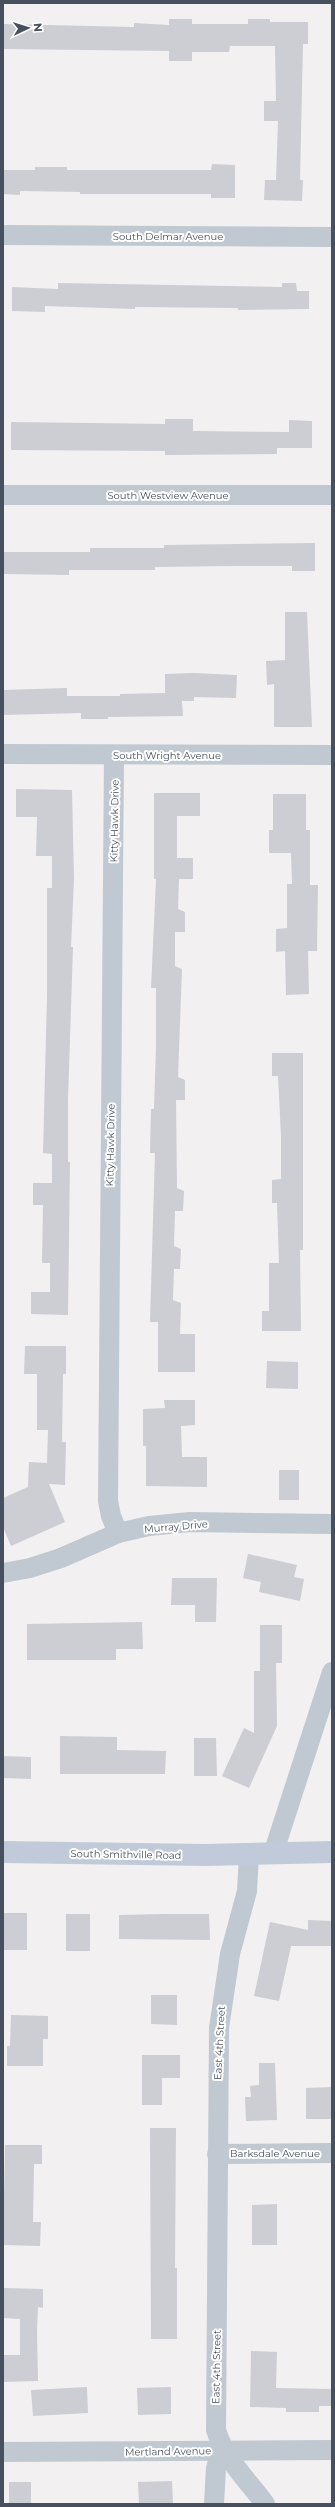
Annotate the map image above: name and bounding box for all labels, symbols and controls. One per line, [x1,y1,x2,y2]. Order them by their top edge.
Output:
north arrow [8,8,48,48]
text: N [31,22,45,32]
street label: South Delmar Avenue [113,230,223,243]
street label: South Westview Avenue [107,489,229,502]
street label: South Wright Avenue [113,749,221,762]
street label: Kitty Hawk Drive [107,779,122,863]
street label: Kitty Hawk Drive [103,1103,118,1187]
street label: Murray Drive [144,1517,208,1536]
street label: South Smithville Road [70,1847,182,1862]
street label: East 4th Street [211,2006,228,2080]
street label: Barksdale Avenue [230,2147,320,2160]
street label: East 4th Street [209,2330,224,2404]
street label: Mertland Avenue [125,2444,211,2459]

